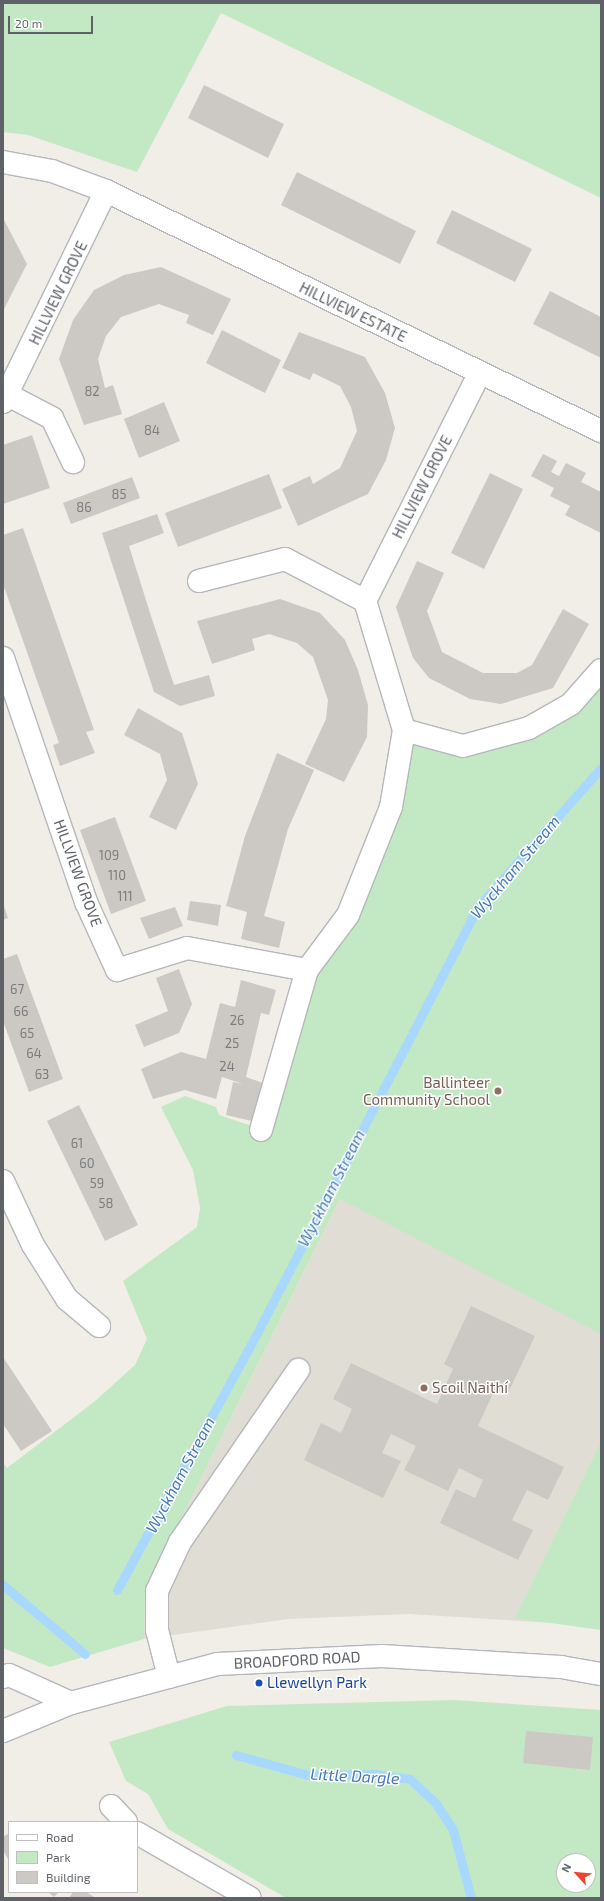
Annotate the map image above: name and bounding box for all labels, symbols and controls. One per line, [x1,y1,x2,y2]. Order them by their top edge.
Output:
scale bar [10,8,95,34]
text: 20 m [15,16,42,30]
street label: HILLVIEW GROVE [25,238,91,348]
street label: HILLVIEW ESTATE [296,278,410,346]
house number: 82 [84,383,100,399]
house number: 84 [144,422,160,438]
street label: HILLVIEW GROVE [388,432,456,542]
house number: 85 [112,486,126,502]
house number: 86 [76,499,92,515]
water label: Wyckham Stream [466,812,564,922]
street label: HILLVIEW GROVE [50,817,106,929]
house number: 109 [99,847,119,863]
house number: 110 [108,867,126,883]
house number: 111 [117,888,133,904]
house number: 67 [10,981,24,997]
house number: 66 [14,1003,28,1019]
house number: 26 [230,1012,244,1028]
house number: 65 [20,1025,34,1041]
house number: 25 [225,1035,239,1051]
house number: 64 [26,1045,42,1061]
house number: 24 [219,1058,235,1074]
house number: 63 [35,1066,49,1082]
place label: Ballinteer Community School [363,1073,490,1108]
marker: Ballinteer Community School [493,1086,503,1096]
water label: Wyckham Stream [293,1126,369,1250]
house number: 61 [71,1135,83,1151]
house number: 60 [79,1155,95,1171]
house number: 59 [90,1175,104,1191]
house number: 58 [99,1195,113,1211]
place label: Scoil Naithí [432,1379,508,1397]
marker: Scoil Naithí [419,1383,429,1393]
water label: Wyckham Stream [141,1414,219,1536]
street label: BROADFORD ROAD [233,1648,361,1672]
place label: Llewellyn Park [267,1674,367,1692]
marker: Llewellyn Park [254,1678,264,1688]
water label: Little Dargle [310,1764,400,1788]
legend [8,1821,138,1893]
text: Road [46,1830,74,1844]
text: Park [46,1850,71,1864]
north arrow [556,1853,596,1893]
text: N [558,1861,573,1874]
text: Building [46,1870,90,1884]

